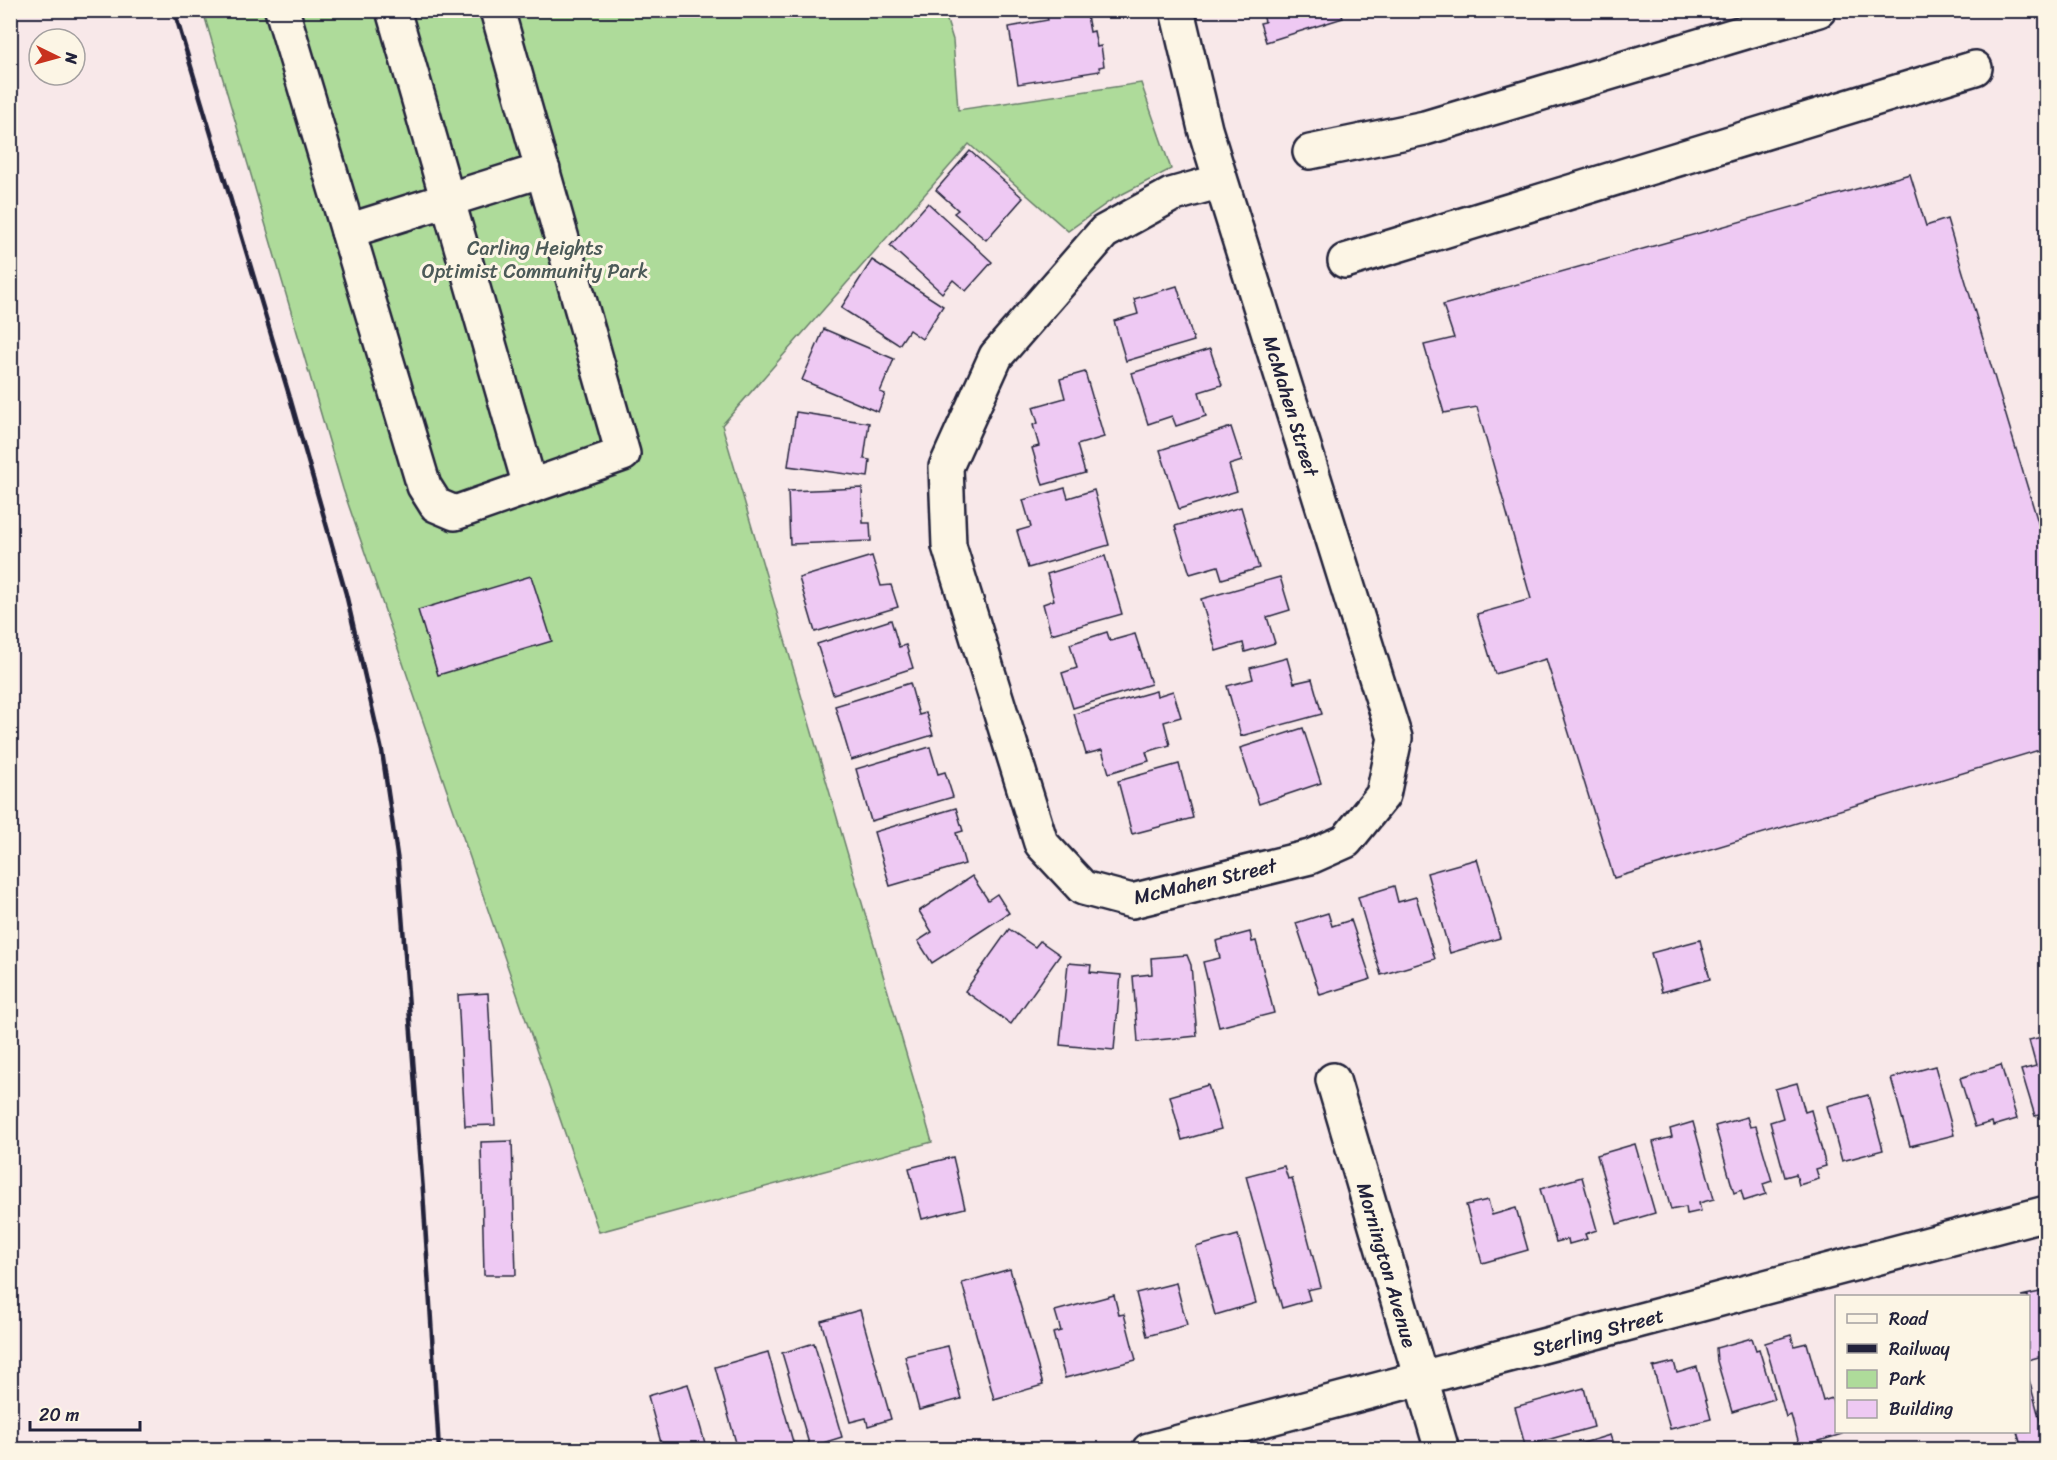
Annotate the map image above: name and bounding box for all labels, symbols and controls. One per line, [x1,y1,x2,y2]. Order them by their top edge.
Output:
north arrow [27,27,87,87]
text: N [56,50,86,66]
park label: Carling Heights Optimist Community Park [422,231,648,289]
street label: McMahen Street [1252,331,1329,482]
street label: McMahen Street [1130,848,1281,915]
street label: Mornington Avenue [1346,1178,1427,1352]
legend [1835,1295,2030,1433]
street label: Sterling Street [1528,1298,1668,1367]
text: Road [1889,1303,1929,1335]
text: Railway [1889,1333,1951,1365]
text: Park [1889,1363,1926,1395]
text: Building [1889,1393,1953,1425]
scale bar [30,1394,140,1432]
text: 20 m [39,1399,79,1431]

